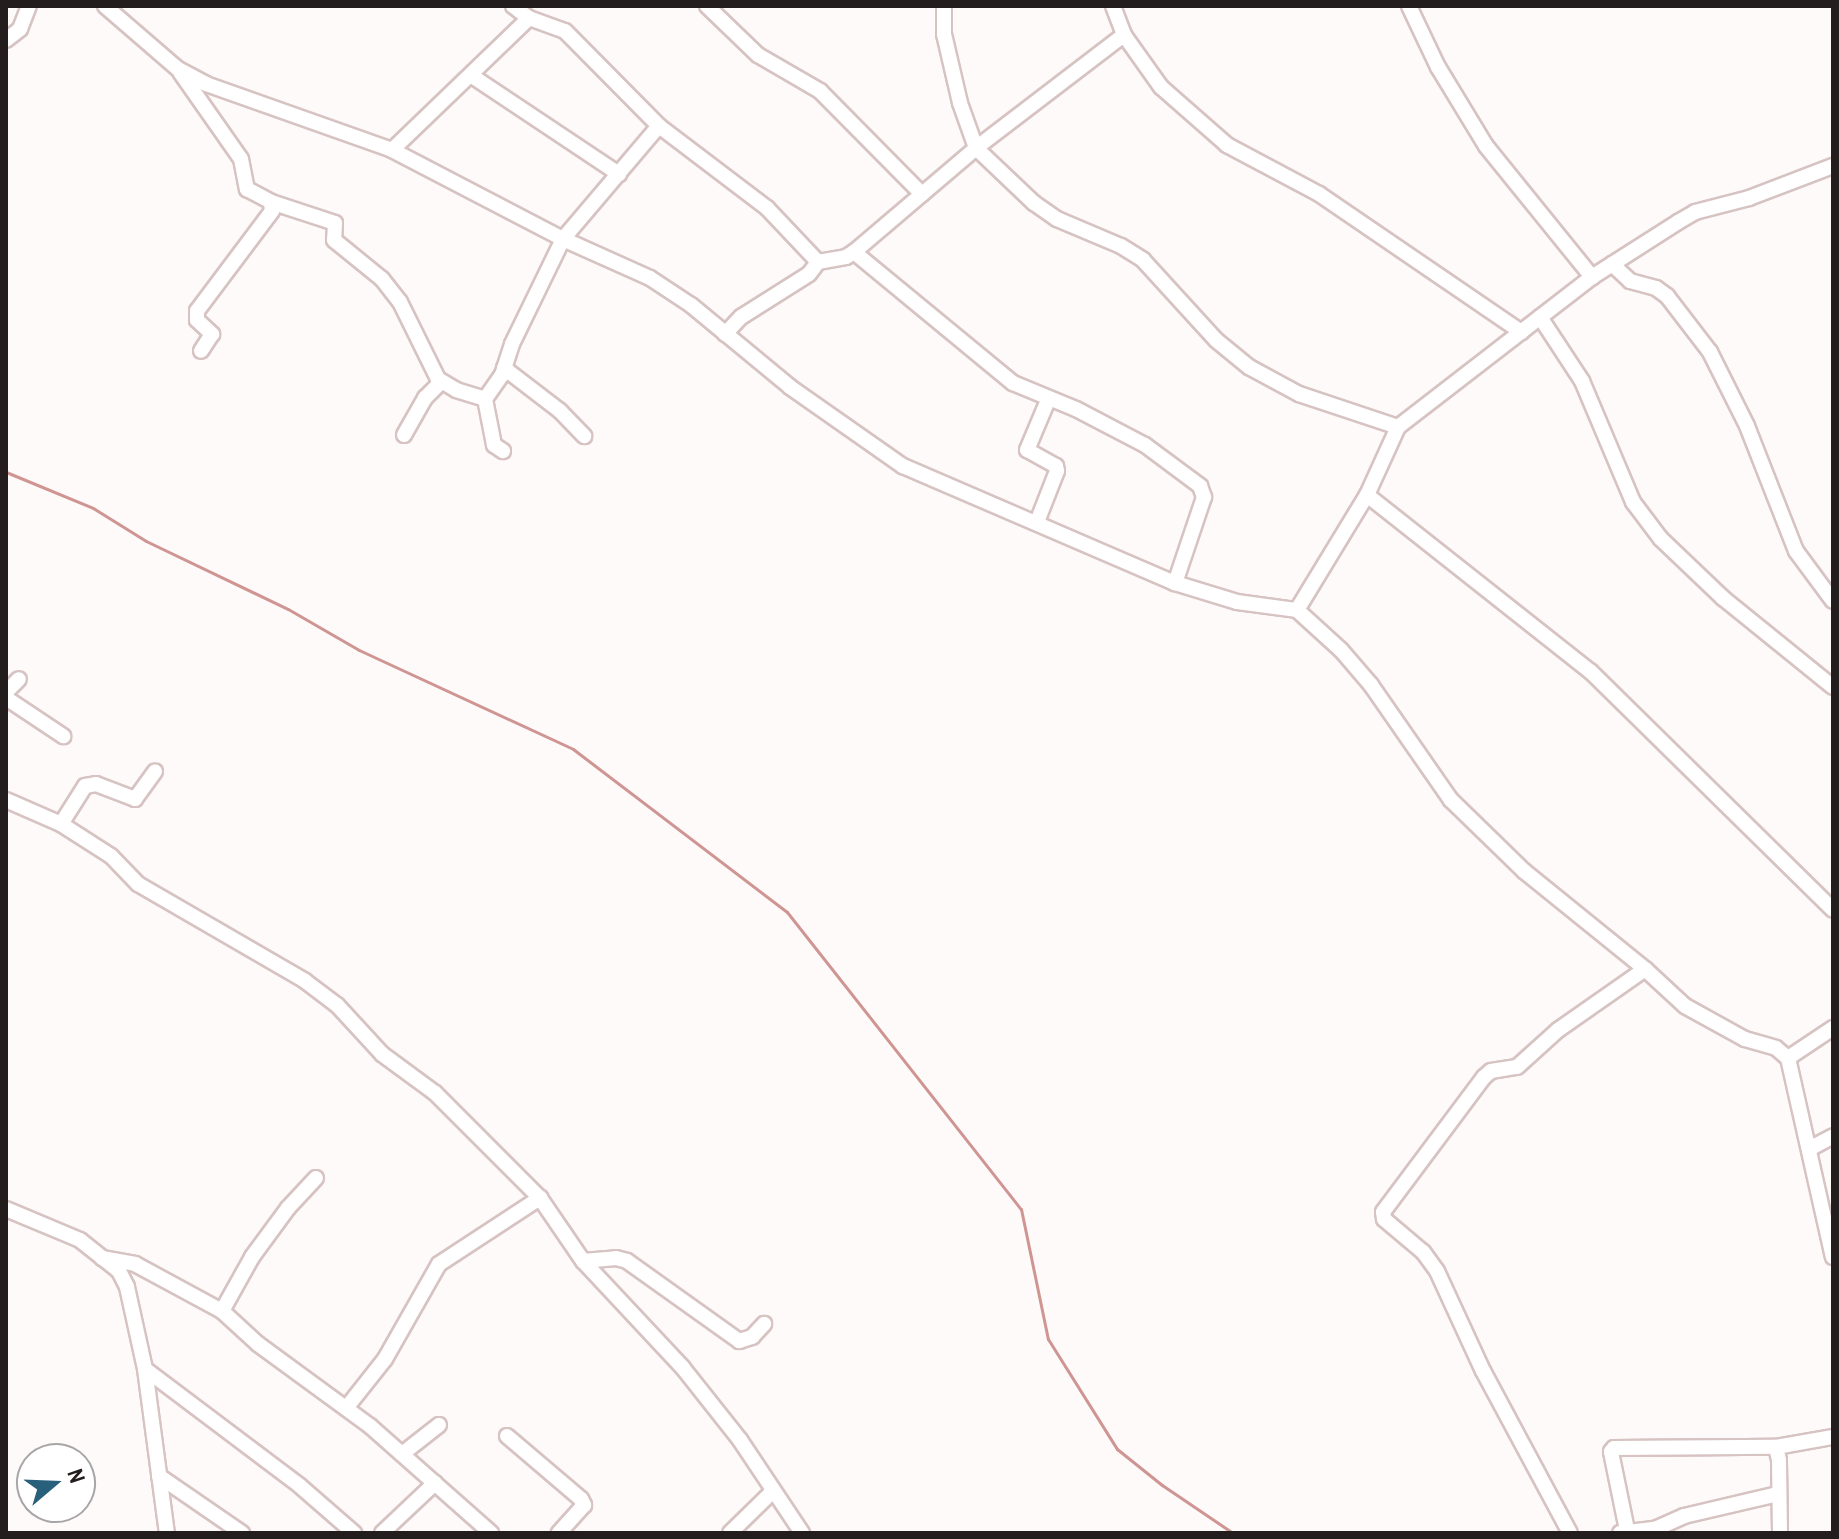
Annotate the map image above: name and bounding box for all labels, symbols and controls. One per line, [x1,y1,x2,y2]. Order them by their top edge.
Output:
north arrow [16,1443,96,1523]
text: N [60,1465,93,1487]

